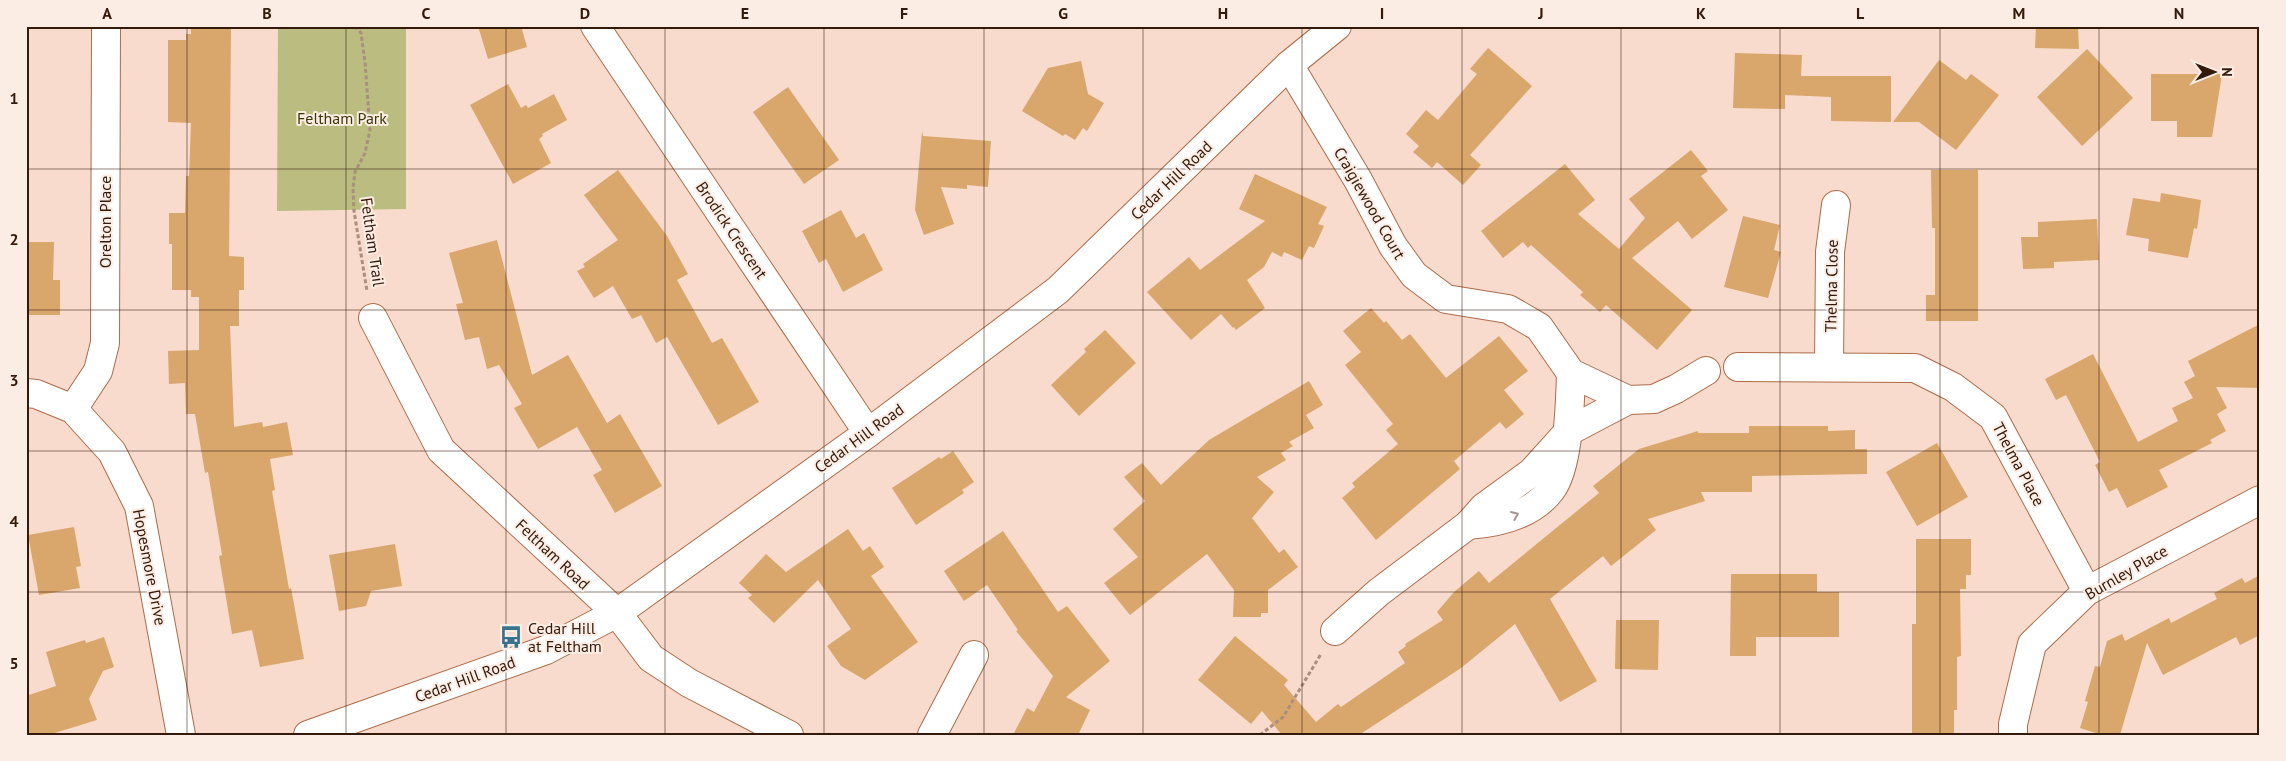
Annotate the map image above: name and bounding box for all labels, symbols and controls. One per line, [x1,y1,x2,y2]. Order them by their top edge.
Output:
text: A [102,3,112,23]
text: B [262,3,272,23]
text: C [422,3,431,23]
text: D [580,3,590,23]
text: E [741,3,749,23]
text: F [900,3,908,23]
text: G [1058,3,1068,23]
text: H [1218,3,1228,23]
text: I [1380,3,1384,23]
text: J [1537,3,1544,23]
text: K [1696,3,1706,23]
text: L [1856,3,1865,23]
text: M [2013,3,2025,23]
text: N [2174,3,2184,23]
north arrow [2188,48,2238,98]
text: N [2218,67,2236,77]
text: 1 [9,88,19,108]
park label: Feltham Park [297,108,387,128]
street label: Cedar Hill Road [1126,136,1216,224]
street label: Craigiewood Court [1330,143,1410,263]
street label: Orelton Place [95,176,115,268]
street label: Brodick Crescent [692,177,772,283]
street label: Feltham Trail [357,196,389,288]
text: 2 [9,229,19,249]
street label: Thelma Close [1820,239,1842,333]
text: 3 [9,370,19,390]
street label: Cedar Hill Road [810,399,908,477]
street label: Thelma Place [1989,419,2049,509]
street label: Hopesmore Drive [129,507,171,627]
one-way arrow [1510,510,1519,521]
text: 4 [9,511,19,531]
street label: Feltham Road [512,515,594,593]
street label: Burnley Place [2081,540,2171,604]
place label: Cedar Hill at Feltham [528,618,602,656]
bus stop icon: Cedar Hill at Feltham [498,624,524,650]
street label: Cedar Hill Road [412,652,518,706]
text: 5 [9,653,19,673]

